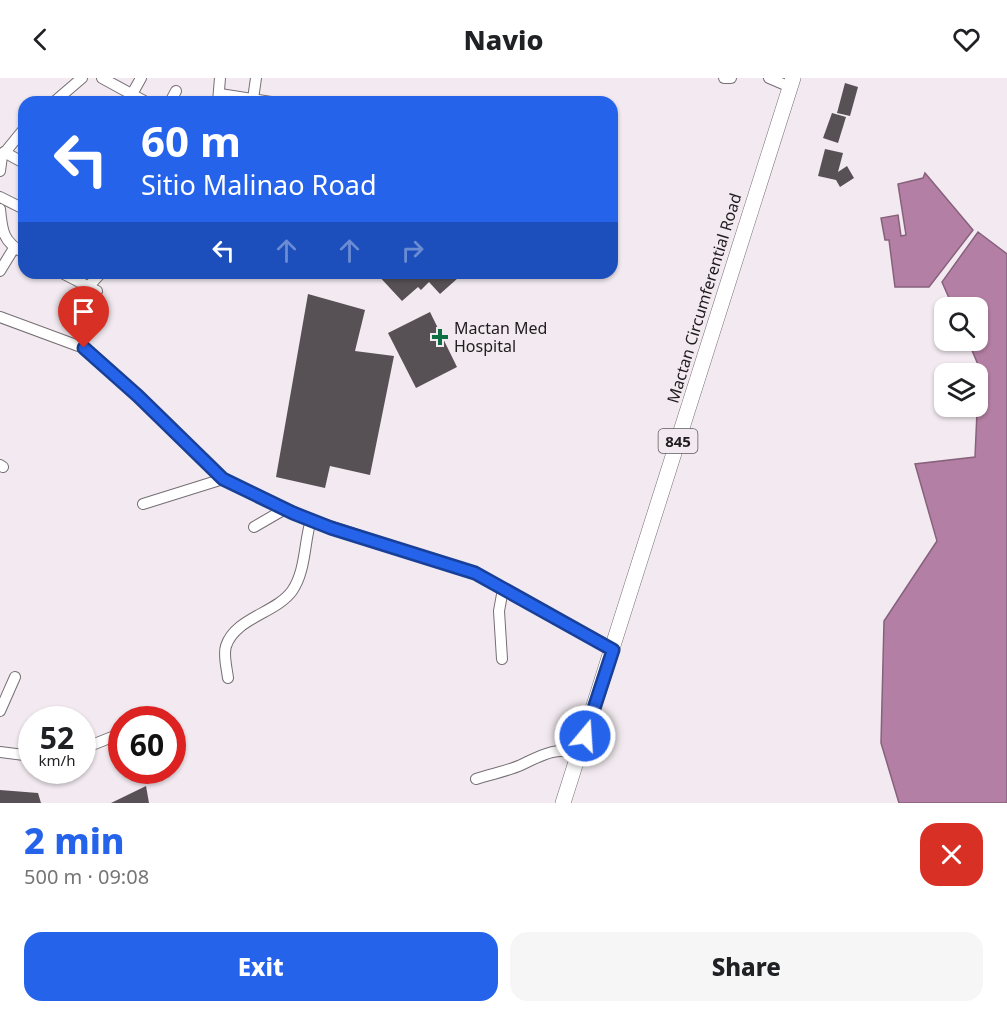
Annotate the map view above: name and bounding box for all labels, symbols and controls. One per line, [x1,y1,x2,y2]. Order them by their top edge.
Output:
text: Navio [463,21,544,58]
icon: back [24,23,57,56]
icon: heart [950,23,983,56]
text: 60 m [141,112,241,169]
icon: left [42,120,120,198]
text: Sitio Malinao Road [141,166,377,203]
street label: Mactan Circumferential Road [662,190,746,406]
icon: left [207,234,240,267]
icon: ahead [270,234,303,267]
icon: ahead [333,234,366,267]
icon: right [396,234,429,267]
pin [58,286,109,348]
icon: arrive [67,295,100,328]
map controls [934,297,988,417]
button: search [934,297,988,351]
place label: Mactan Med Hospital [454,317,547,357]
marker: Mactan Med Hospital [431,328,449,346]
button: layers [934,363,988,417]
road number: 845 [658,429,698,453]
position arrow [553,704,617,768]
speed limit sign: 60 [108,706,186,784]
text: 52 [40,717,74,758]
text: km/h [39,750,75,770]
text: 2 min [24,816,125,865]
button: close [920,823,983,886]
text: 500 m · 09:08 [24,863,149,890]
button: Exit [24,932,498,1001]
button: Share [510,932,983,1001]

